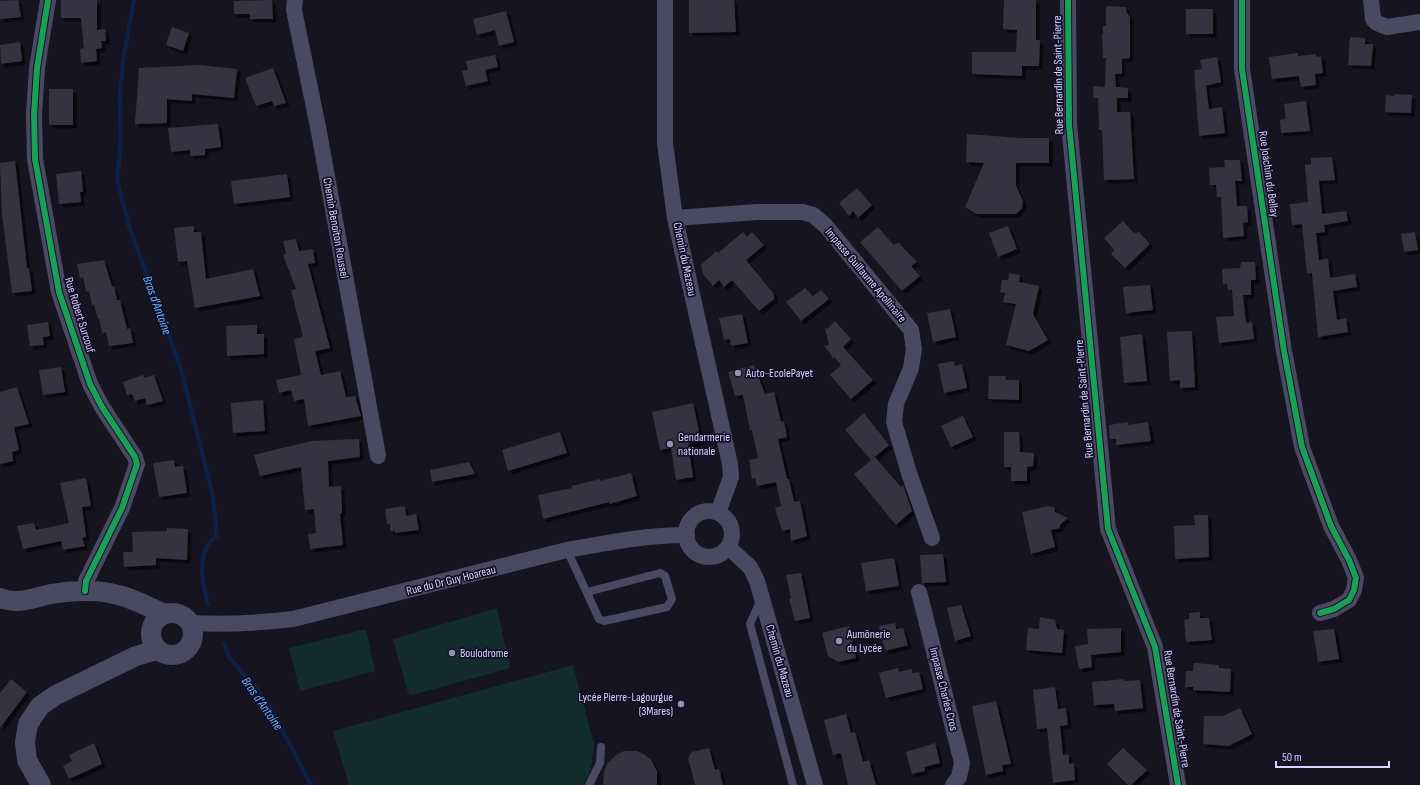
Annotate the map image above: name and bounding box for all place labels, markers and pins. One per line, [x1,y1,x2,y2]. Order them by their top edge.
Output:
place label: Auto-EcolePayet [745,366,814,381]
marker: Auto-EcolePayet [733,368,743,378]
place label: Gendarmerie nationale [678,430,730,459]
marker: Gendarmerie nationale [665,439,675,449]
place label: Aumônerie du Lycée [846,627,890,656]
marker: Aumônerie du Lycée [834,636,844,646]
place label: Boulodrome [460,646,508,661]
marker: Boulodrome [447,648,457,658]
place label: Lycée Pierre-Lagourgue (3Mares) [578,690,673,719]
marker: Lycée Pierre-Lagourgue (3Mares) [676,699,686,709]

